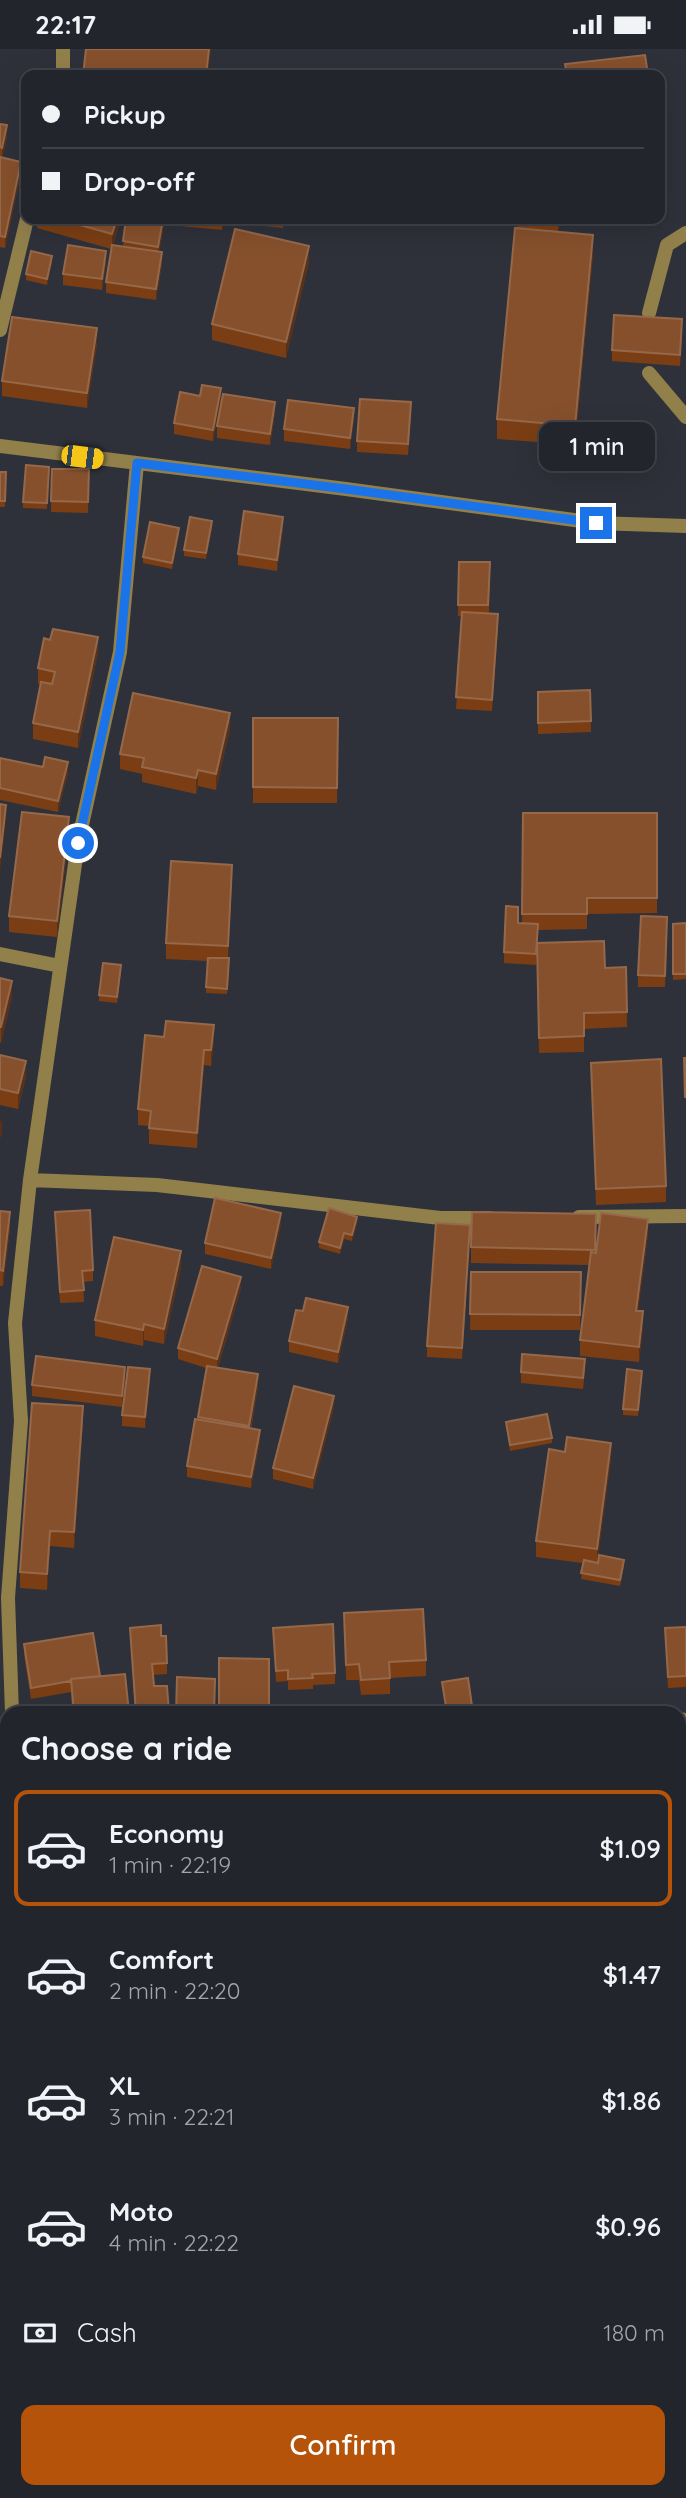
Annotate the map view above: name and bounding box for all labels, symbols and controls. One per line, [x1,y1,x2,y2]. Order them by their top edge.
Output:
text: 22:17 [35,8,96,41]
text: Pickup [84,98,166,131]
text: Drop-off [84,165,195,198]
callout: 1 min [538,421,654,470]
text: 1 min [569,432,625,461]
car [60,444,105,470]
route end [580,507,612,539]
route start [62,827,94,859]
text: Choose a ride [21,1728,233,1768]
icon: car [25,1817,88,1880]
text: Economy [109,1817,224,1850]
text: $1.09 [599,1832,661,1865]
text: 1 min · 22:19 [109,1850,231,1879]
icon: car [25,1943,88,2006]
text: Comfort [109,1943,214,1976]
text: $1.47 [603,1958,661,1991]
text: 2 min · 22:20 [109,1976,240,2005]
icon: car [25,2069,88,2132]
text: XL [109,2069,141,2102]
text: $1.86 [602,2084,661,2117]
text: 3 min · 22:21 [109,2102,235,2131]
icon: car [25,2195,88,2258]
text: Moto [109,2195,173,2228]
text: $0.96 [595,2210,661,2243]
text: 4 min · 22:22 [109,2228,239,2257]
icon: cash [21,2314,59,2352]
text: Cash [77,2316,137,2349]
text: 180 m [603,2318,665,2347]
button: Confirm [21,2405,665,2485]

